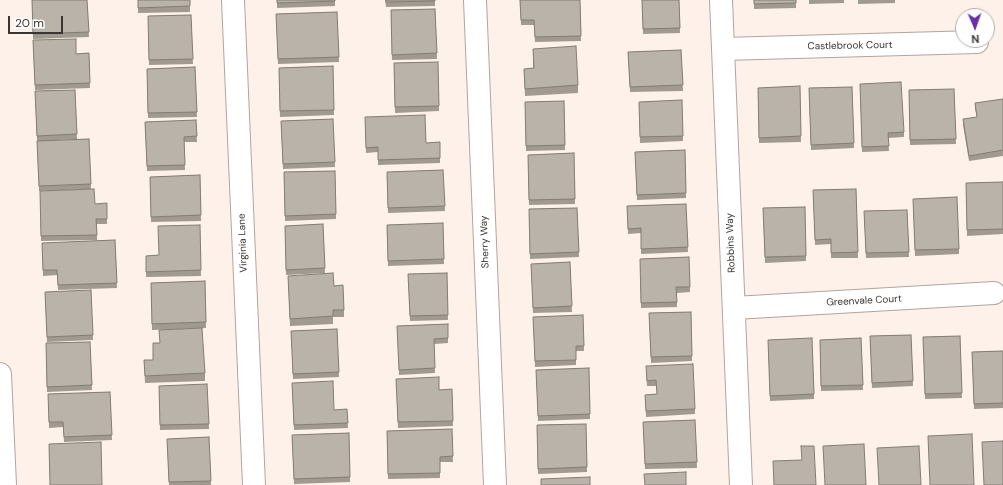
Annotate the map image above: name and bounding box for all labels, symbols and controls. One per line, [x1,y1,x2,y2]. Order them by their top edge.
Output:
scale bar [10,8,65,34]
north arrow [955,8,995,48]
text: 20 m [15,15,44,31]
text: N [971,32,980,46]
street label: Castlebrook Court [807,39,893,53]
street label: Virginia Lane [236,213,250,273]
street label: Robbins Way [724,213,738,273]
street label: Sherry Way [478,215,492,269]
street label: Greenvale Court [826,293,902,309]

